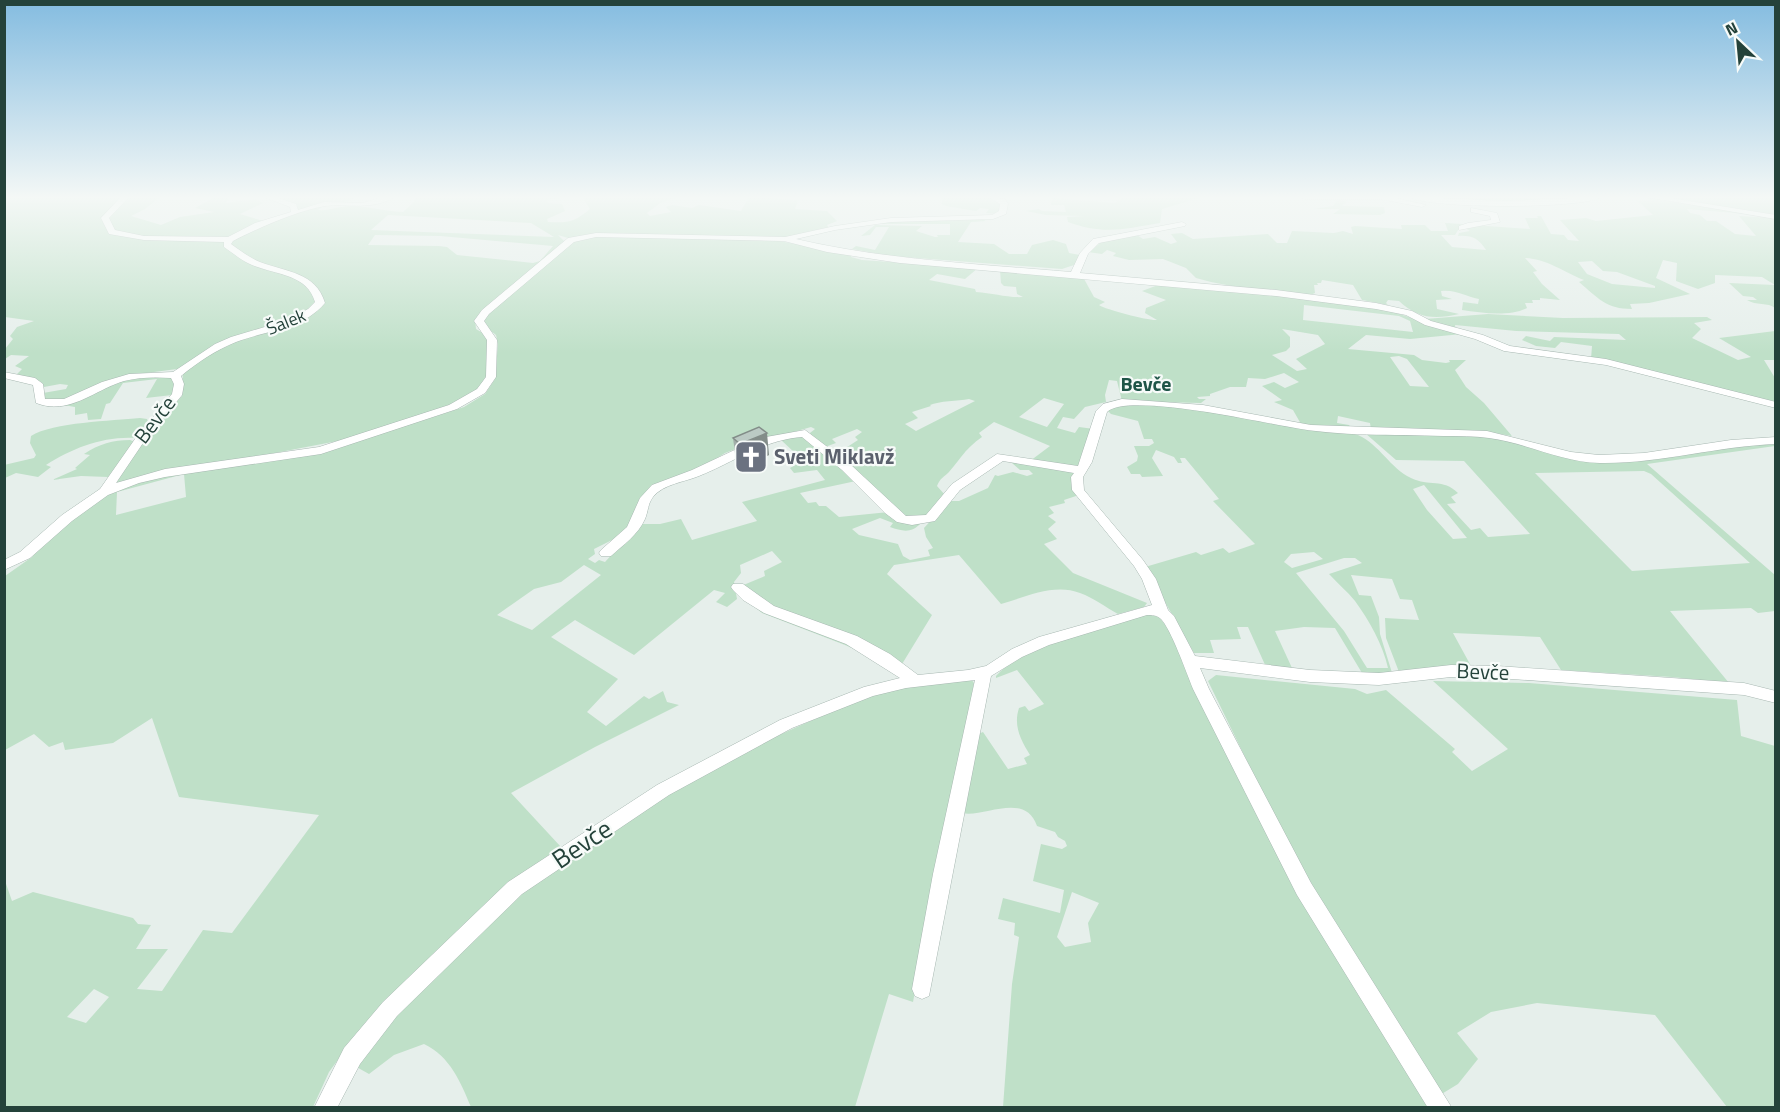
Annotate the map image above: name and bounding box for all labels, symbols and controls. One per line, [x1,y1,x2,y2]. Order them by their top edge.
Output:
north arrow [1708,12,1768,72]
text: N [1721,15,1742,42]
street label: Šalek [262,301,310,342]
district label: Bevče [1120,368,1172,399]
street label: Bevče [125,389,183,450]
church icon: Sveti Miklavž [733,439,769,475]
place label: Sveti Miklavž [774,440,895,472]
street label: Bevče [1456,654,1510,688]
street label: Bevče [544,809,620,878]

